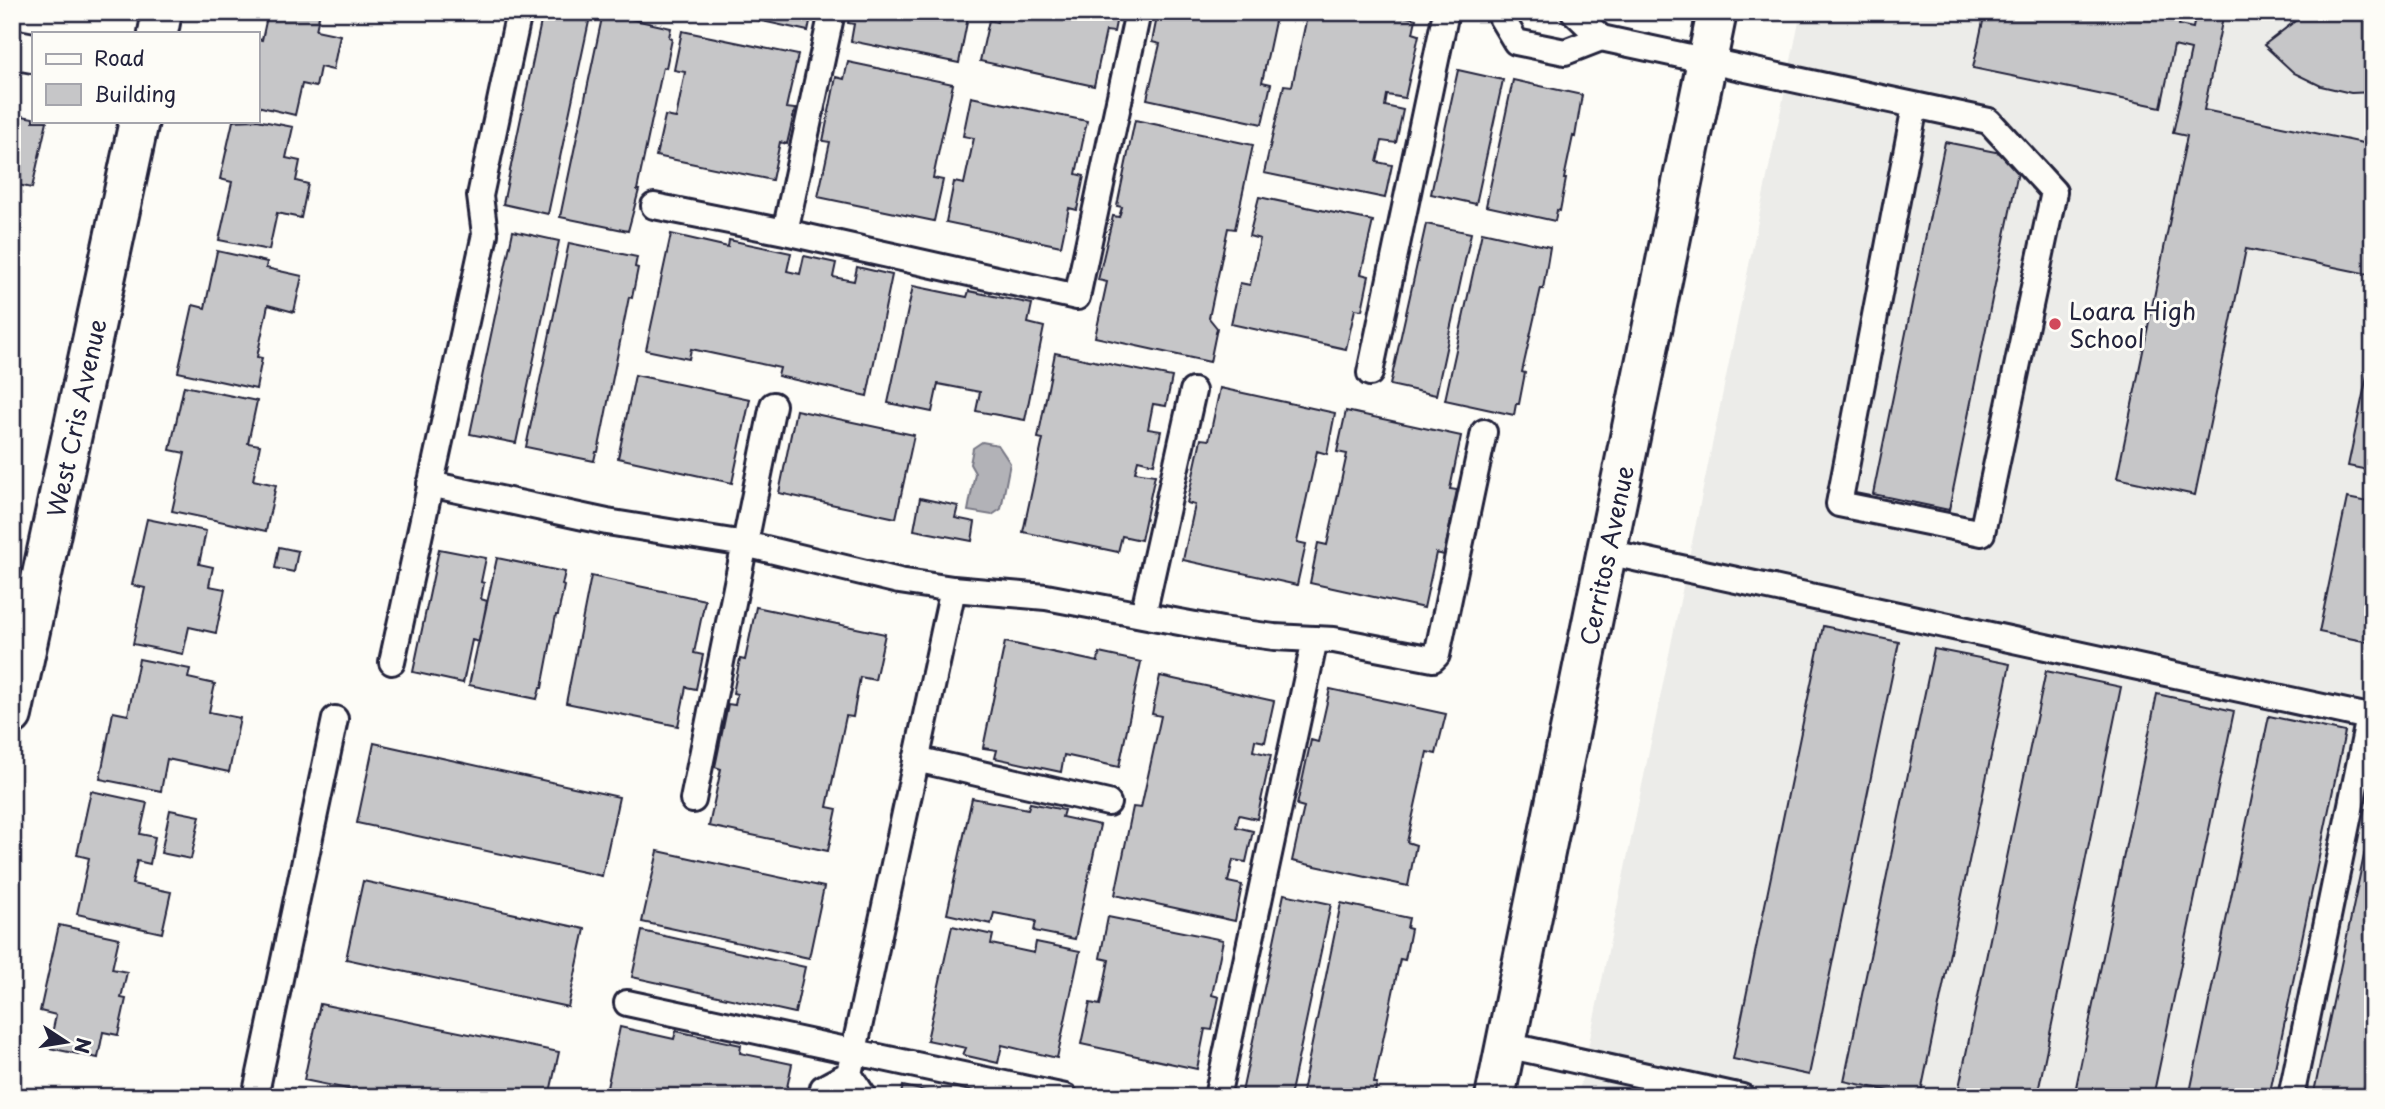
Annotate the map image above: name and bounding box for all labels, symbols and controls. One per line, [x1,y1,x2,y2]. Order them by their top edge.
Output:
legend [32,32,259,122]
text: Road [94,41,145,73]
text: Building [94,77,176,109]
place label: Loara High School [2069,292,2196,356]
street label: West Cris Avenue [37,315,114,520]
marker: Loara High School [2047,316,2063,332]
street label: Cerritos Avenue [1570,462,1642,648]
north arrow [32,1007,102,1078]
text: N [68,1035,99,1056]

